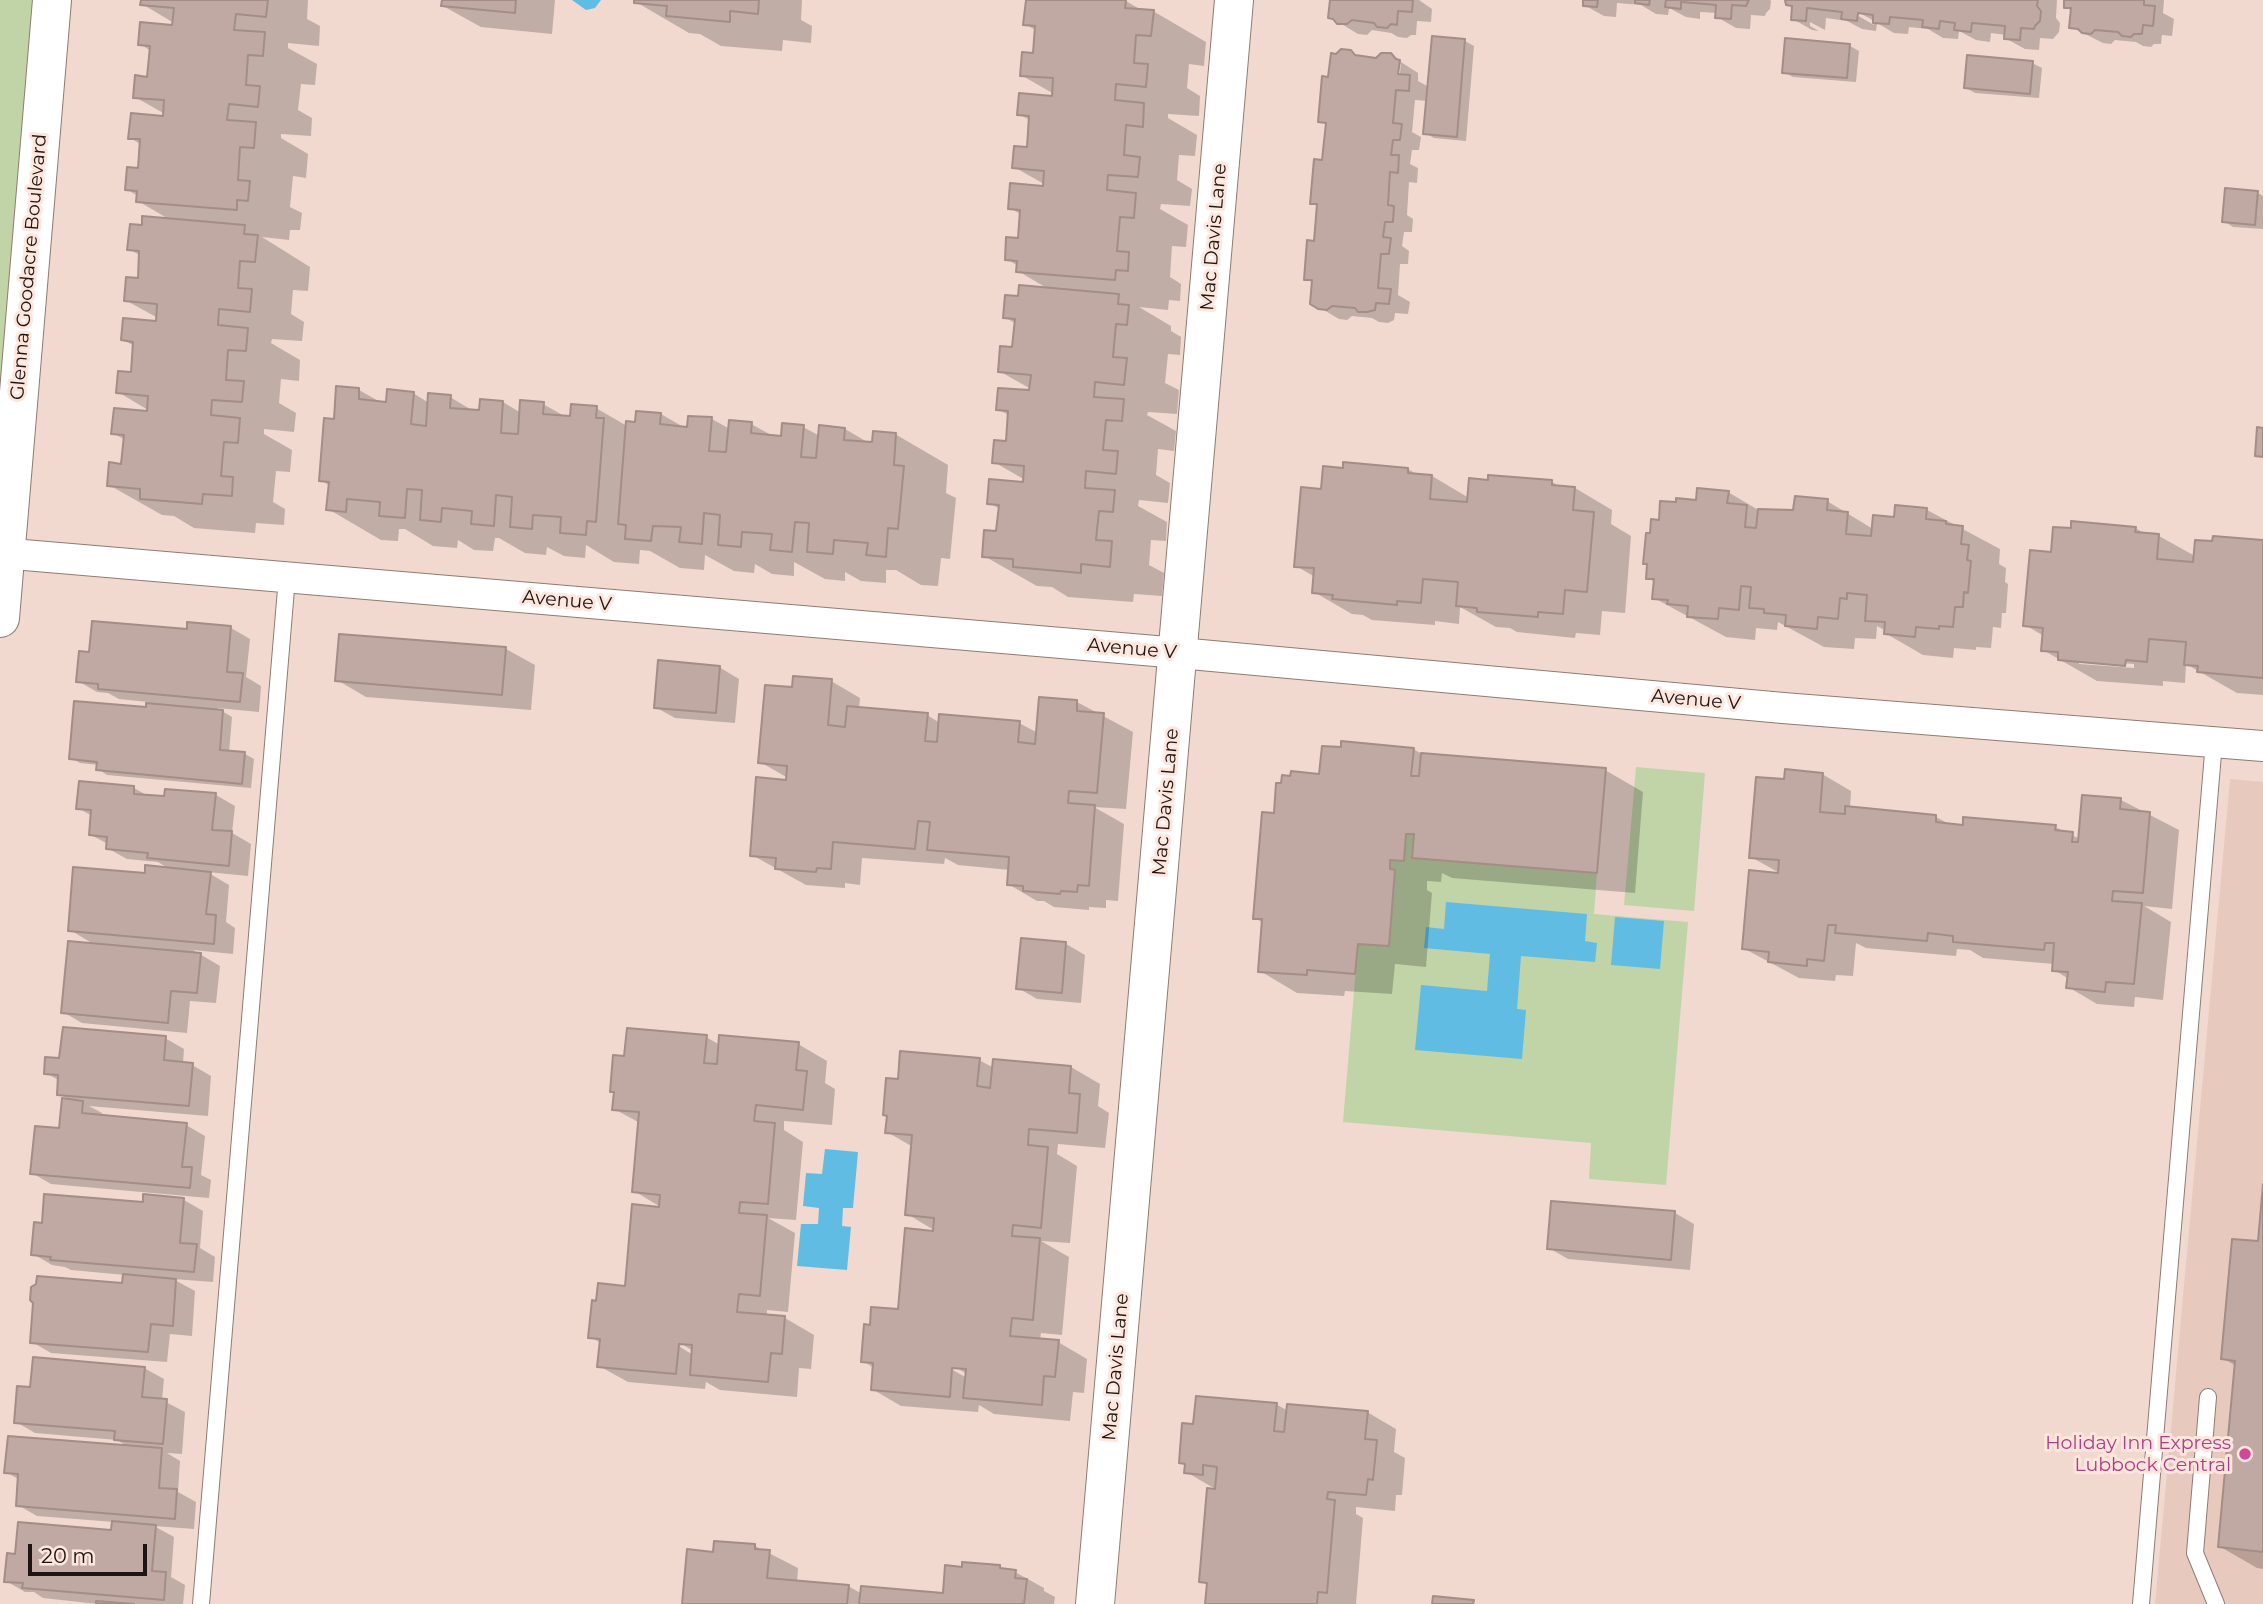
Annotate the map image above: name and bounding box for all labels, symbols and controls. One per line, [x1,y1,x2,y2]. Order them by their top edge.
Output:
street label: Glenna Goodacre Boulevard [6,133,52,401]
street label: Mac Davis Lane [1196,162,1232,312]
street label: Avenue V [521,586,613,616]
street label: Avenue V [1086,634,1178,664]
street label: Avenue V [1650,685,1742,715]
street label: Mac Davis Lane [1148,727,1184,877]
street label: Mac Davis Lane [1098,1292,1134,1442]
place label: Holiday Inn Express Lubbock Central [2045,1432,2231,1476]
marker: Holiday Inn Express Lubbock Central [2237,1446,2253,1462]
scale bar [32,1530,150,1574]
text: 20 m [41,1543,95,1568]

